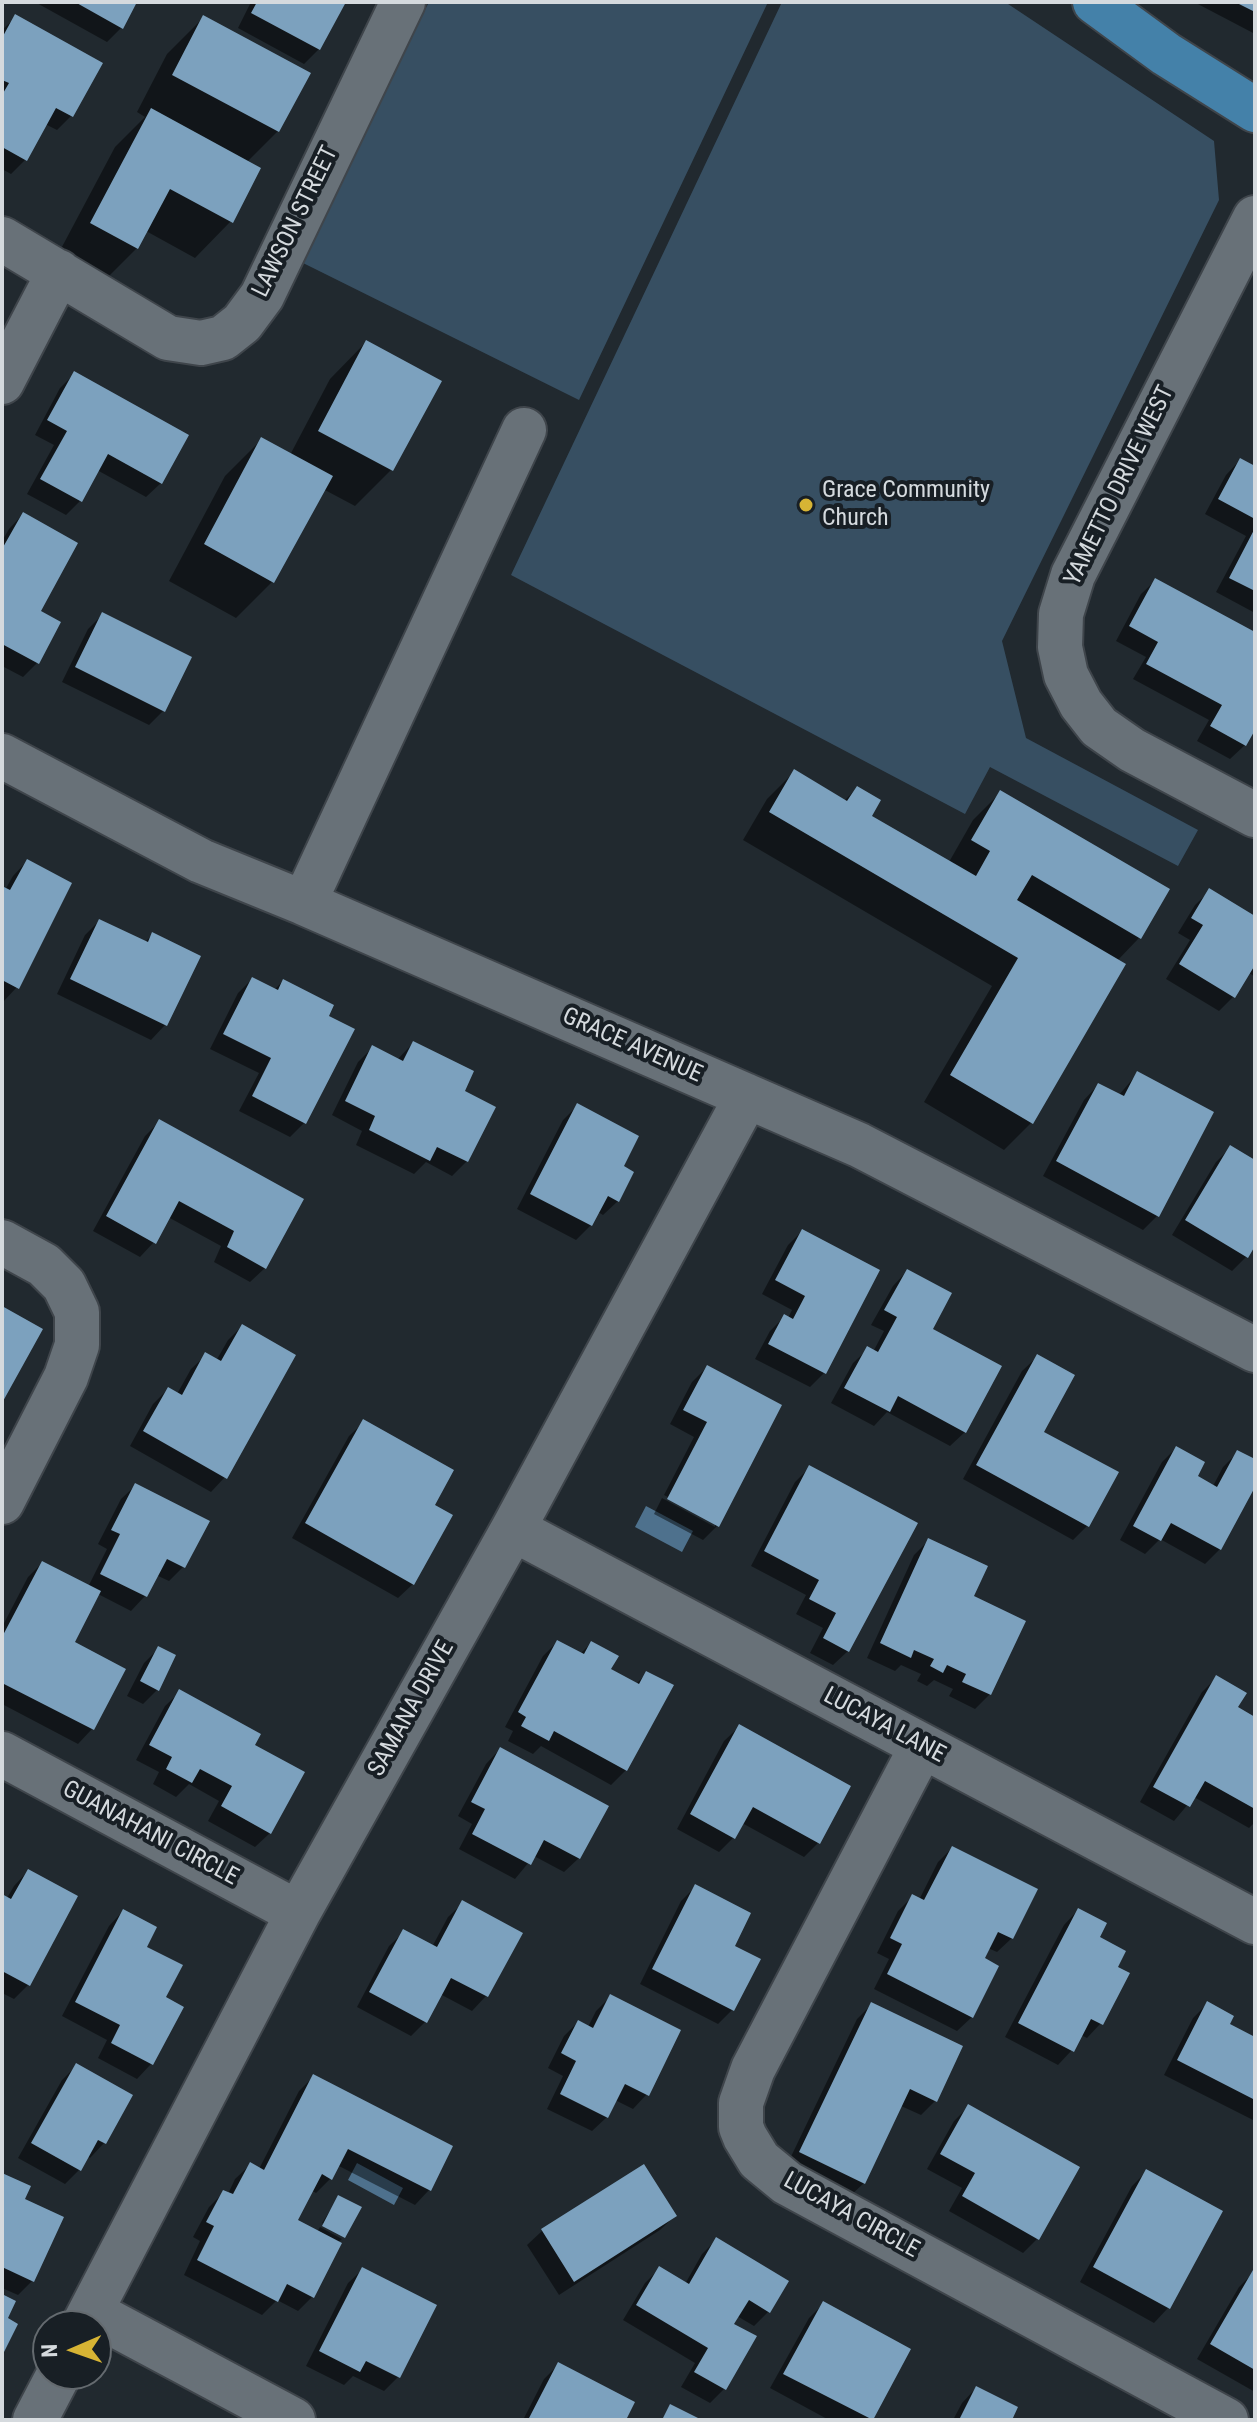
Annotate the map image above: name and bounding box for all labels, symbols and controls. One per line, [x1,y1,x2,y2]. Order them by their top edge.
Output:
street label: LAWSON STREET [247,142,345,302]
street label: YAMETTO DRIVE WEST [1059,381,1181,591]
place label: Grace Community Church [822,477,990,533]
marker: Grace Community Church [797,496,815,514]
street label: GRACE AVENUE [558,1002,706,1090]
street label: SAMANA DRIVE [363,1636,461,1782]
street label: LUCAYA LANE [818,1682,950,1770]
street label: GUANAHANI CIRCLE [57,1776,243,1892]
street label: LUCAYA CIRCLE [778,2167,924,2265]
north arrow [32,2310,112,2390]
text: N [37,2344,62,2358]

